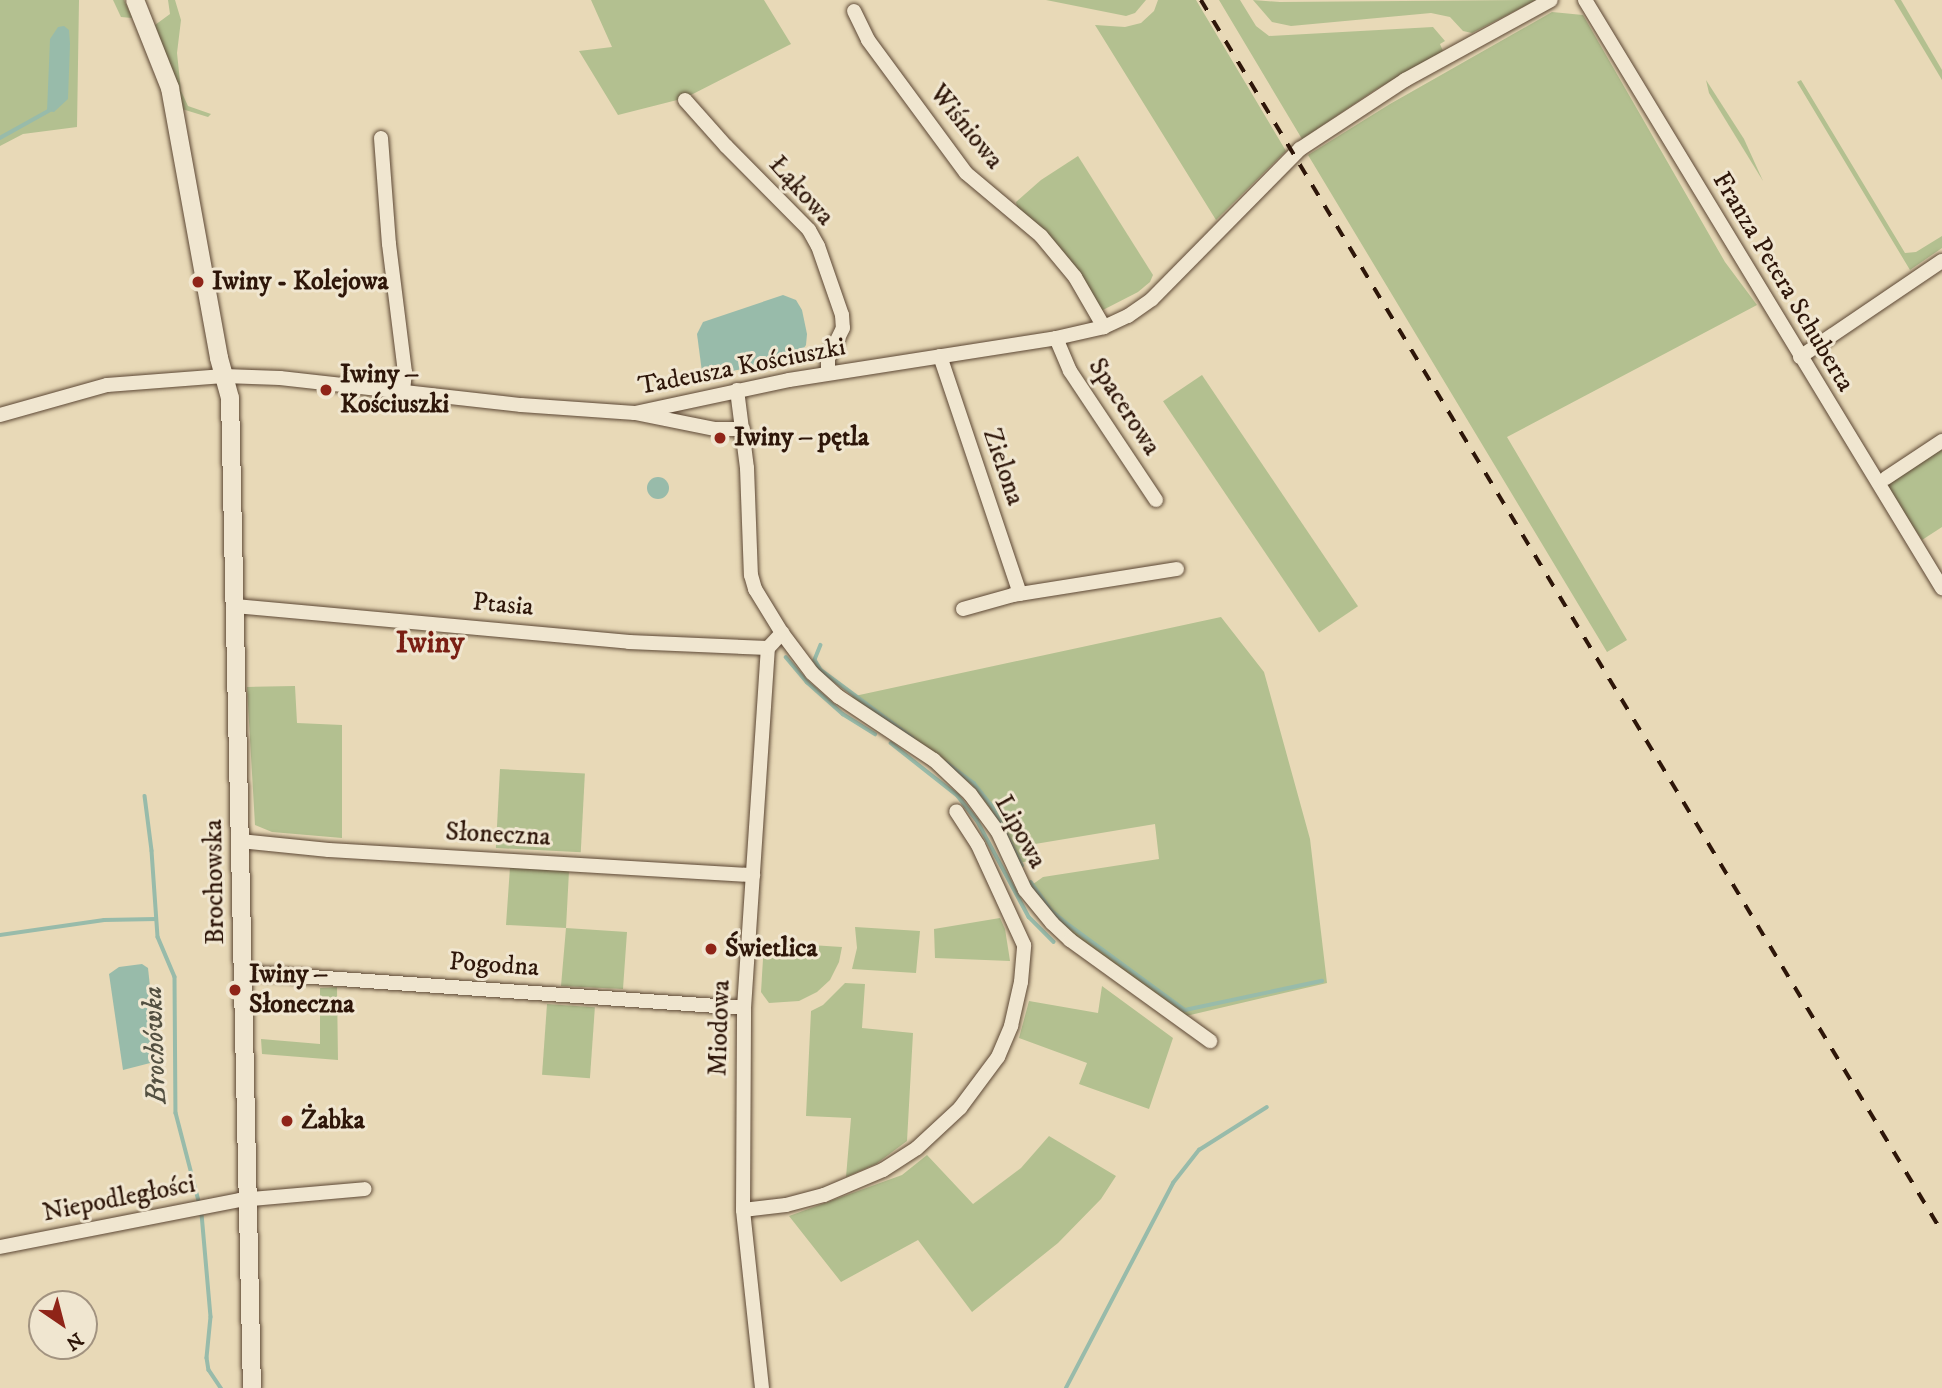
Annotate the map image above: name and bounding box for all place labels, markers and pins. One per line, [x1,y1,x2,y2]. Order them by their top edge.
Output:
place label: Iwiny - Kolejowa [212,266,389,298]
marker: Iwiny - Kolejowa [190,274,206,290]
place label: Iwiny – Kościuszki [340,359,449,420]
marker: Iwiny – Kościuszki [318,382,334,398]
place label: Iwiny – pętla [734,422,869,454]
marker: Iwiny – pętla [712,430,728,446]
place label: Świetlica [725,933,818,965]
marker: Świetlica [703,941,719,957]
place label: Iwiny – Słoneczna [249,959,354,1020]
marker: Iwiny – Słoneczna [227,982,243,998]
place label: Żabka [301,1105,365,1137]
marker: Żabka [279,1113,295,1129]

